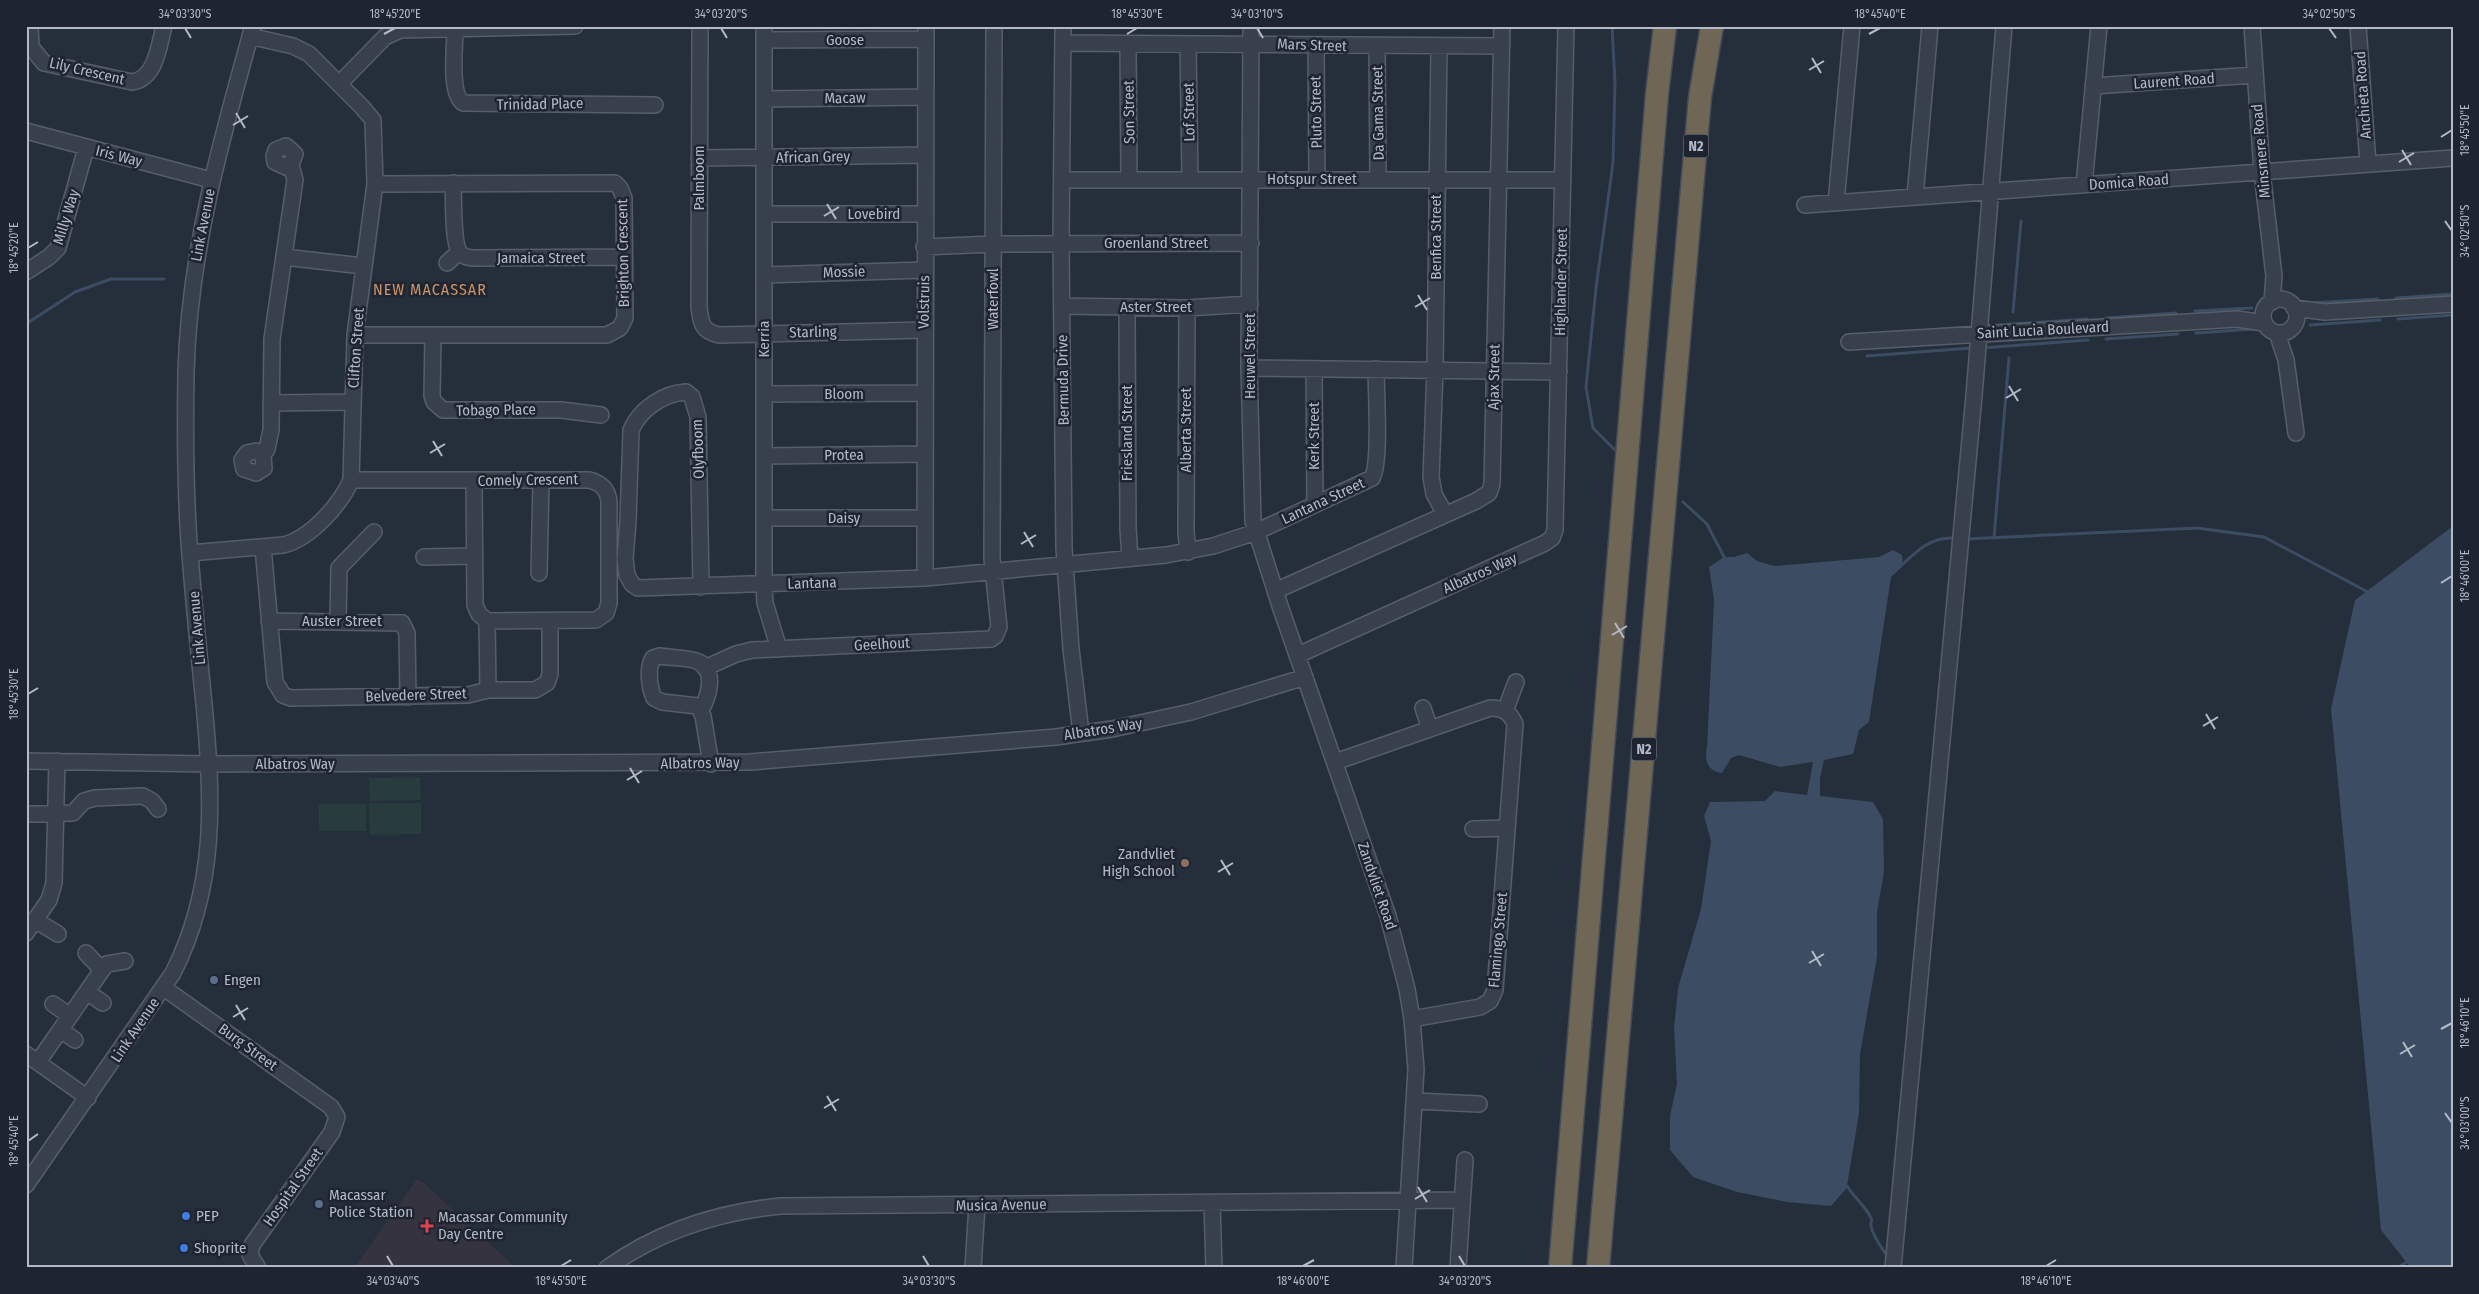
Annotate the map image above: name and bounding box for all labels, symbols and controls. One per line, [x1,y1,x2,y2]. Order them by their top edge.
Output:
text: 34°03'30"S [159,7,211,21]
text: 18°45'20"E [369,7,421,21]
text: 34°03'20"S [695,7,747,21]
text: 18°45'30"E [1111,7,1163,21]
text: 34°03'10"S [1231,7,1283,21]
text: 18°45'40"E [1854,7,1906,21]
text: 34°02'50"S [2303,7,2355,21]
street label: Goose [826,31,864,49]
street label: Mars Street [1277,35,1347,55]
street label: Anchieta Road [2351,50,2375,140]
street label: Lily Crescent [48,54,127,88]
street label: Da Gama Street [1368,65,1388,160]
street label: Laurent Road [2133,69,2215,93]
street label: Pluto Street [1306,76,1326,148]
street label: Son Street [1119,80,1139,144]
street label: Lof Street [1179,82,1199,142]
street label: Macaw [824,89,866,107]
street label: Trinidad Place [497,94,583,114]
street label: Minsmere Road [2248,103,2274,199]
text: 18°45'50"E [2458,104,2472,156]
road number: N2 [1684,134,1708,158]
street label: Iris Way [94,142,145,171]
street label: Palmboom [690,145,708,211]
street label: African Grey [776,147,850,167]
street label: Hotspur Street [1267,170,1357,188]
street label: Domica Road [2088,170,2170,194]
street label: Milly Way [49,187,83,247]
street label: Link Avenue [187,187,219,263]
street label: Benfica Street [1427,194,1445,280]
street label: Brighton Crescent [613,198,633,307]
street label: Lovebird [848,205,900,223]
text: 34°02'50"S [2458,205,2472,257]
text: 18°45'20"E [7,222,21,274]
street label: Highlander Street [1551,228,1571,336]
street label: Groenland Street [1104,234,1208,252]
street label: Jamaica Street [497,249,585,267]
street label: Mossie [822,262,866,282]
street label: Waterfowl [984,268,1002,330]
street label: Volstruis [915,275,933,329]
district label: NEW MACASSAR [373,280,487,299]
street label: Aster Street [1120,298,1192,316]
street label: Clifton Street [344,307,368,389]
street label: Heuwel Street [1241,313,1259,399]
street label: Saint Lucia Boulevard [1977,318,2109,342]
street label: Kerria [755,321,773,357]
street label: Starling [789,323,837,341]
street label: Bermuda Drive [1053,334,1073,426]
street label: Ajax Street [1484,344,1504,410]
street label: Bloom [824,385,864,403]
street label: Friesland Street [1118,385,1136,481]
street label: Alberta Street [1177,387,1195,473]
street label: Tobago Place [456,400,536,420]
street label: Kerk Street [1305,402,1323,470]
street label: Olyfboom [688,419,708,479]
street label: Protea [824,446,864,464]
street label: Comely Crescent [478,470,579,490]
street label: Lantana Street [1279,474,1367,528]
street label: Daisy [828,509,861,527]
street label: Albatros Way [1440,549,1520,597]
text: 18°46'00"E [2458,549,2472,602]
street label: Lantana [787,573,837,593]
street label: Link Avenue [185,590,209,666]
street label: Auster Street [302,612,382,630]
street label: Geelhout [854,634,910,654]
text: 18°45'30"E [7,668,21,720]
street label: Belvedere Street [365,684,467,706]
street label: Albatros Way [1062,714,1144,744]
road number: N2 [1632,738,1656,761]
street label: Albatros Way [660,753,740,773]
street label: Albatros Way [255,755,335,773]
street label: Zandvliet Road [1354,840,1400,932]
place label: Zandvliet High School [1102,845,1175,880]
marker: Zandvliet High School [1179,857,1191,869]
street label: Flamingo Street [1485,891,1511,989]
place label: Engen [224,971,261,989]
marker: Engen [208,974,220,986]
street label: Link Avenue [107,994,163,1066]
text: 18°46'10"E [2458,997,2472,1049]
street label: Burg Street [215,1020,281,1074]
text: 34°03'00"S [2458,1096,2472,1150]
text: 18°45'40"E [7,1115,21,1167]
street label: Hospital Street [259,1144,327,1230]
place label: Macassar Police Station [329,1186,413,1221]
street label: Musica Avenue [955,1195,1047,1215]
marker: Macassar Police Station [313,1198,325,1210]
place label: PEP [196,1207,219,1225]
place label: Macassar Community Day Centre [438,1208,568,1243]
marker: PEP [180,1210,192,1222]
marker: Macassar Community Day Centre [420,1219,434,1233]
place label: Shoprite [194,1239,246,1257]
marker: Shoprite [178,1242,190,1254]
text: 34°03'40"S [367,1274,419,1288]
text: 18°45'50"E [535,1274,587,1288]
text: 34°03'30"S [903,1274,955,1288]
text: 18°46'00"E [1277,1274,1330,1288]
text: 34°03'20"S [1439,1274,1491,1288]
text: 18°46'10"E [2020,1274,2072,1288]

